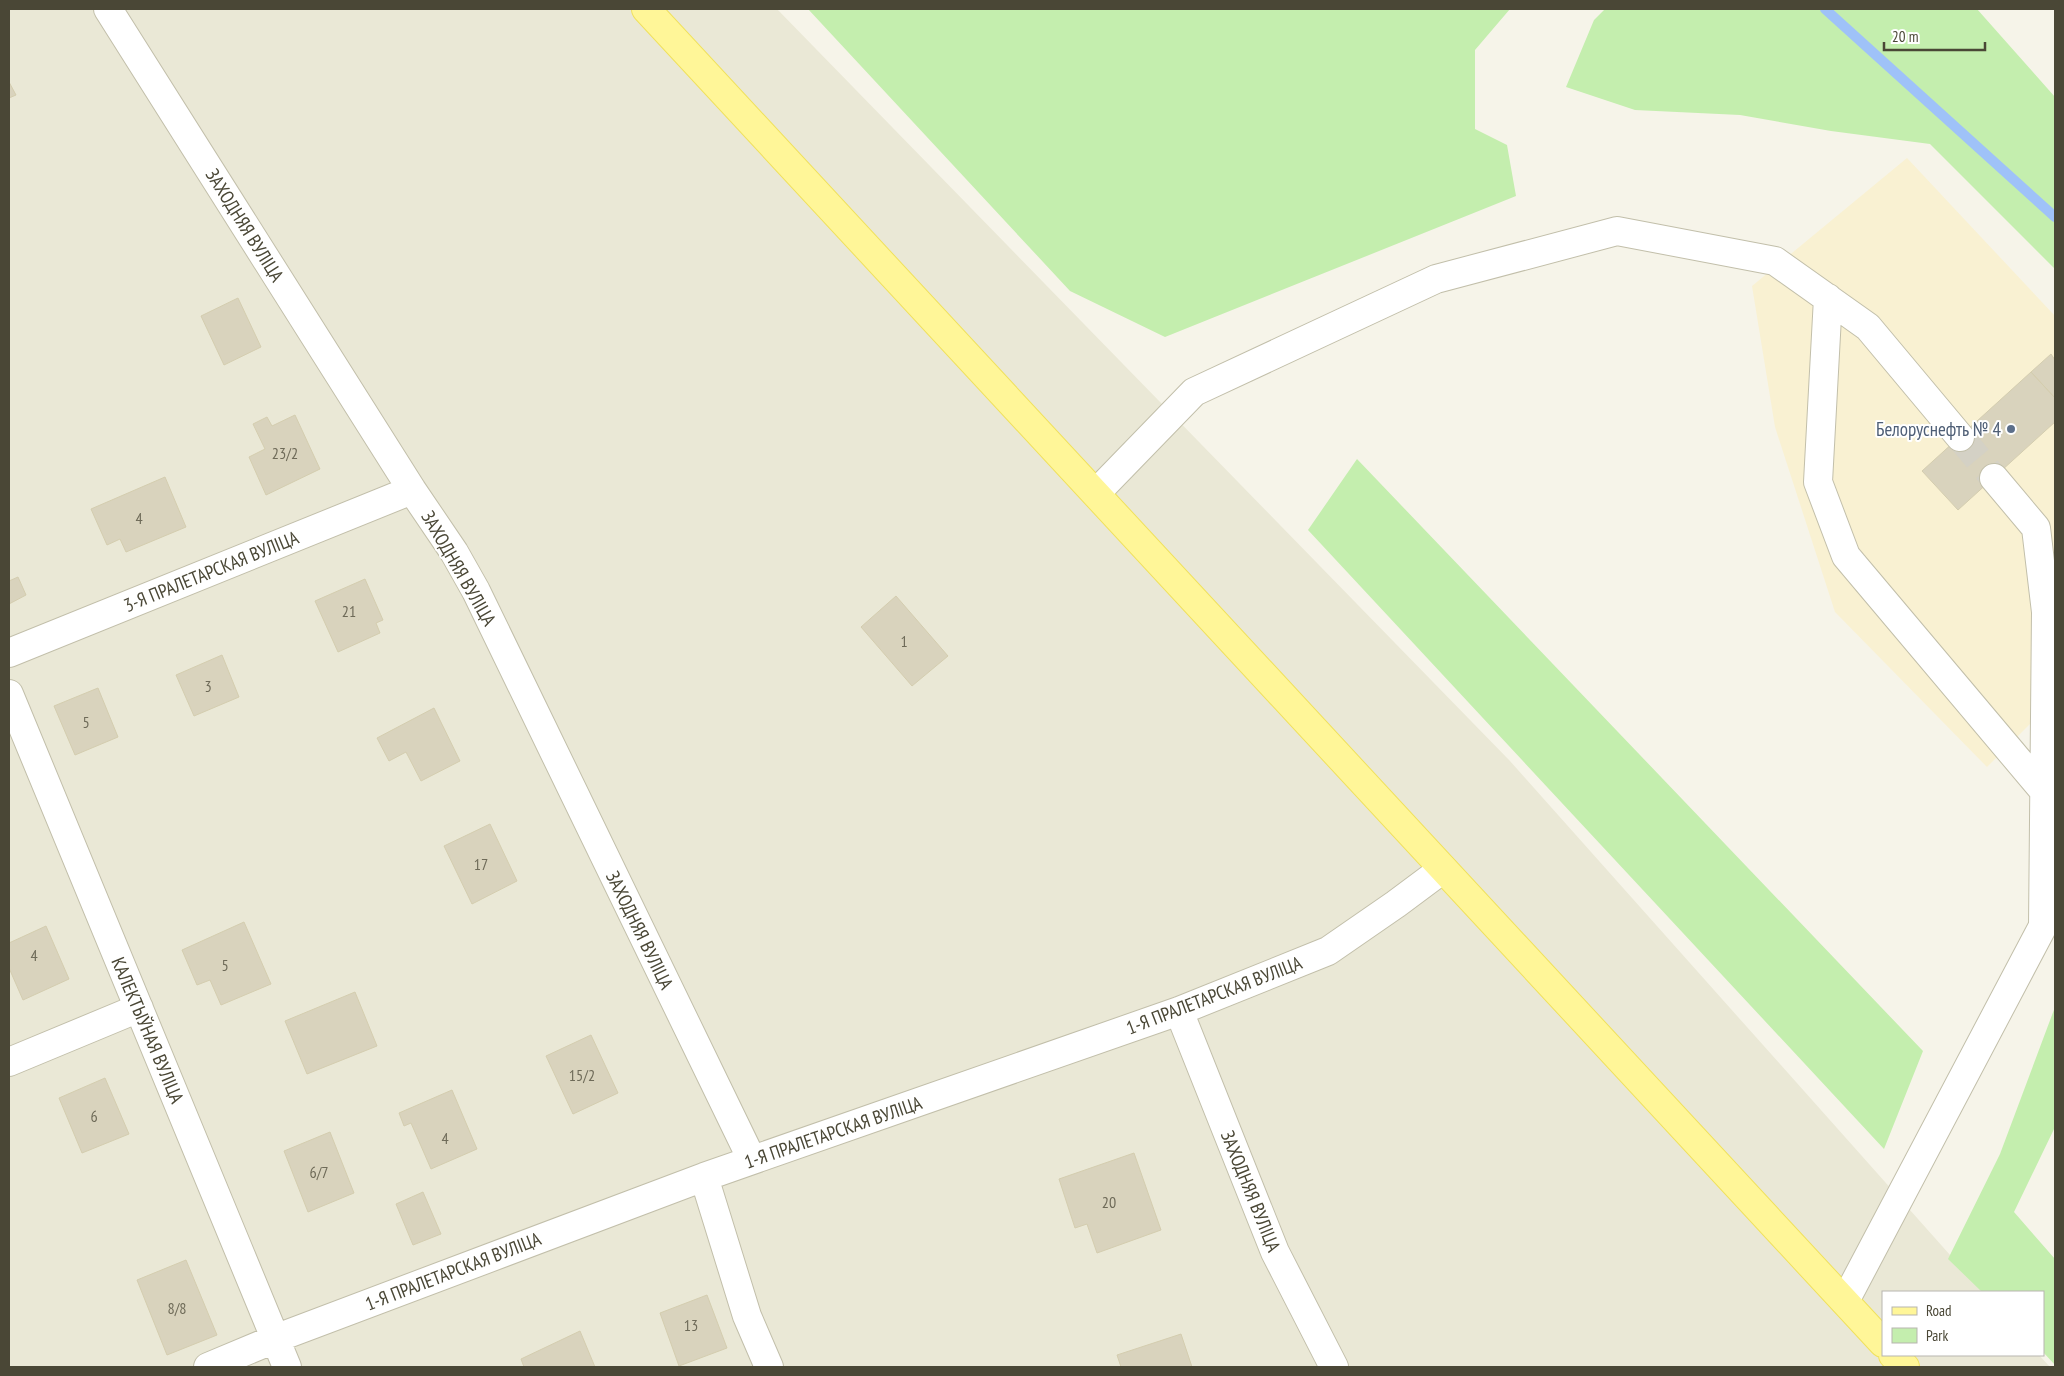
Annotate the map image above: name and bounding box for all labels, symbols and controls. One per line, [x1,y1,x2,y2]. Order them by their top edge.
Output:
scale bar [1884,20,1985,52]
text: 20 m [1892,27,1918,46]
street label: ЗАХОДНЯЯ ВУЛІЦА [201,164,289,286]
place label: Белоруснефть № 4 [1876,417,2001,441]
marker: Белоруснефть № 4 [2005,423,2017,435]
house number: 23/2 [272,443,298,463]
street label: ЗАХОДНЯЯ ВУЛІЦА [416,506,502,630]
house number: 4 [135,508,143,528]
street label: 3-Я ПРАЛЕТАРСКАЯ ВУЛІЦА [120,525,302,617]
house number: 21 [342,601,356,621]
house number: 1 [900,631,908,651]
house number: 3 [204,676,212,696]
house number: 5 [82,712,90,732]
house number: 17 [474,854,488,874]
street label: ЗАХОДНЯЯ ВУЛІЦА [601,867,679,993]
house number: 4 [30,945,38,965]
street label: 1-Я ПРАЛЕТАРСКАЯ ВУЛІЦА [1123,950,1305,1040]
street label: КАЛЕКТЫЎНАЯ ВУЛІЦА [106,953,190,1107]
house number: 5 [221,955,229,975]
house number: 15/2 [569,1065,595,1085]
street label: 1-Я ПРАЛЕТАРСКАЯ ВУЛІЦА [741,1090,925,1174]
house number: 6 [90,1106,98,1126]
street label: ЗАХОДНЯЯ ВУЛІЦА [1216,1127,1286,1255]
house number: 4 [441,1128,449,1148]
house number: 6/7 [309,1162,329,1182]
house number: 20 [1102,1192,1116,1212]
street label: 1-Я ПРАЛЕТАРСКАЯ ВУЛІЦА [362,1226,544,1316]
legend [1882,1291,2044,1356]
house number: 8/8 [167,1298,187,1318]
text: Road [1926,1301,1952,1320]
house number: 13 [684,1315,698,1335]
text: Park [1926,1326,1948,1345]

